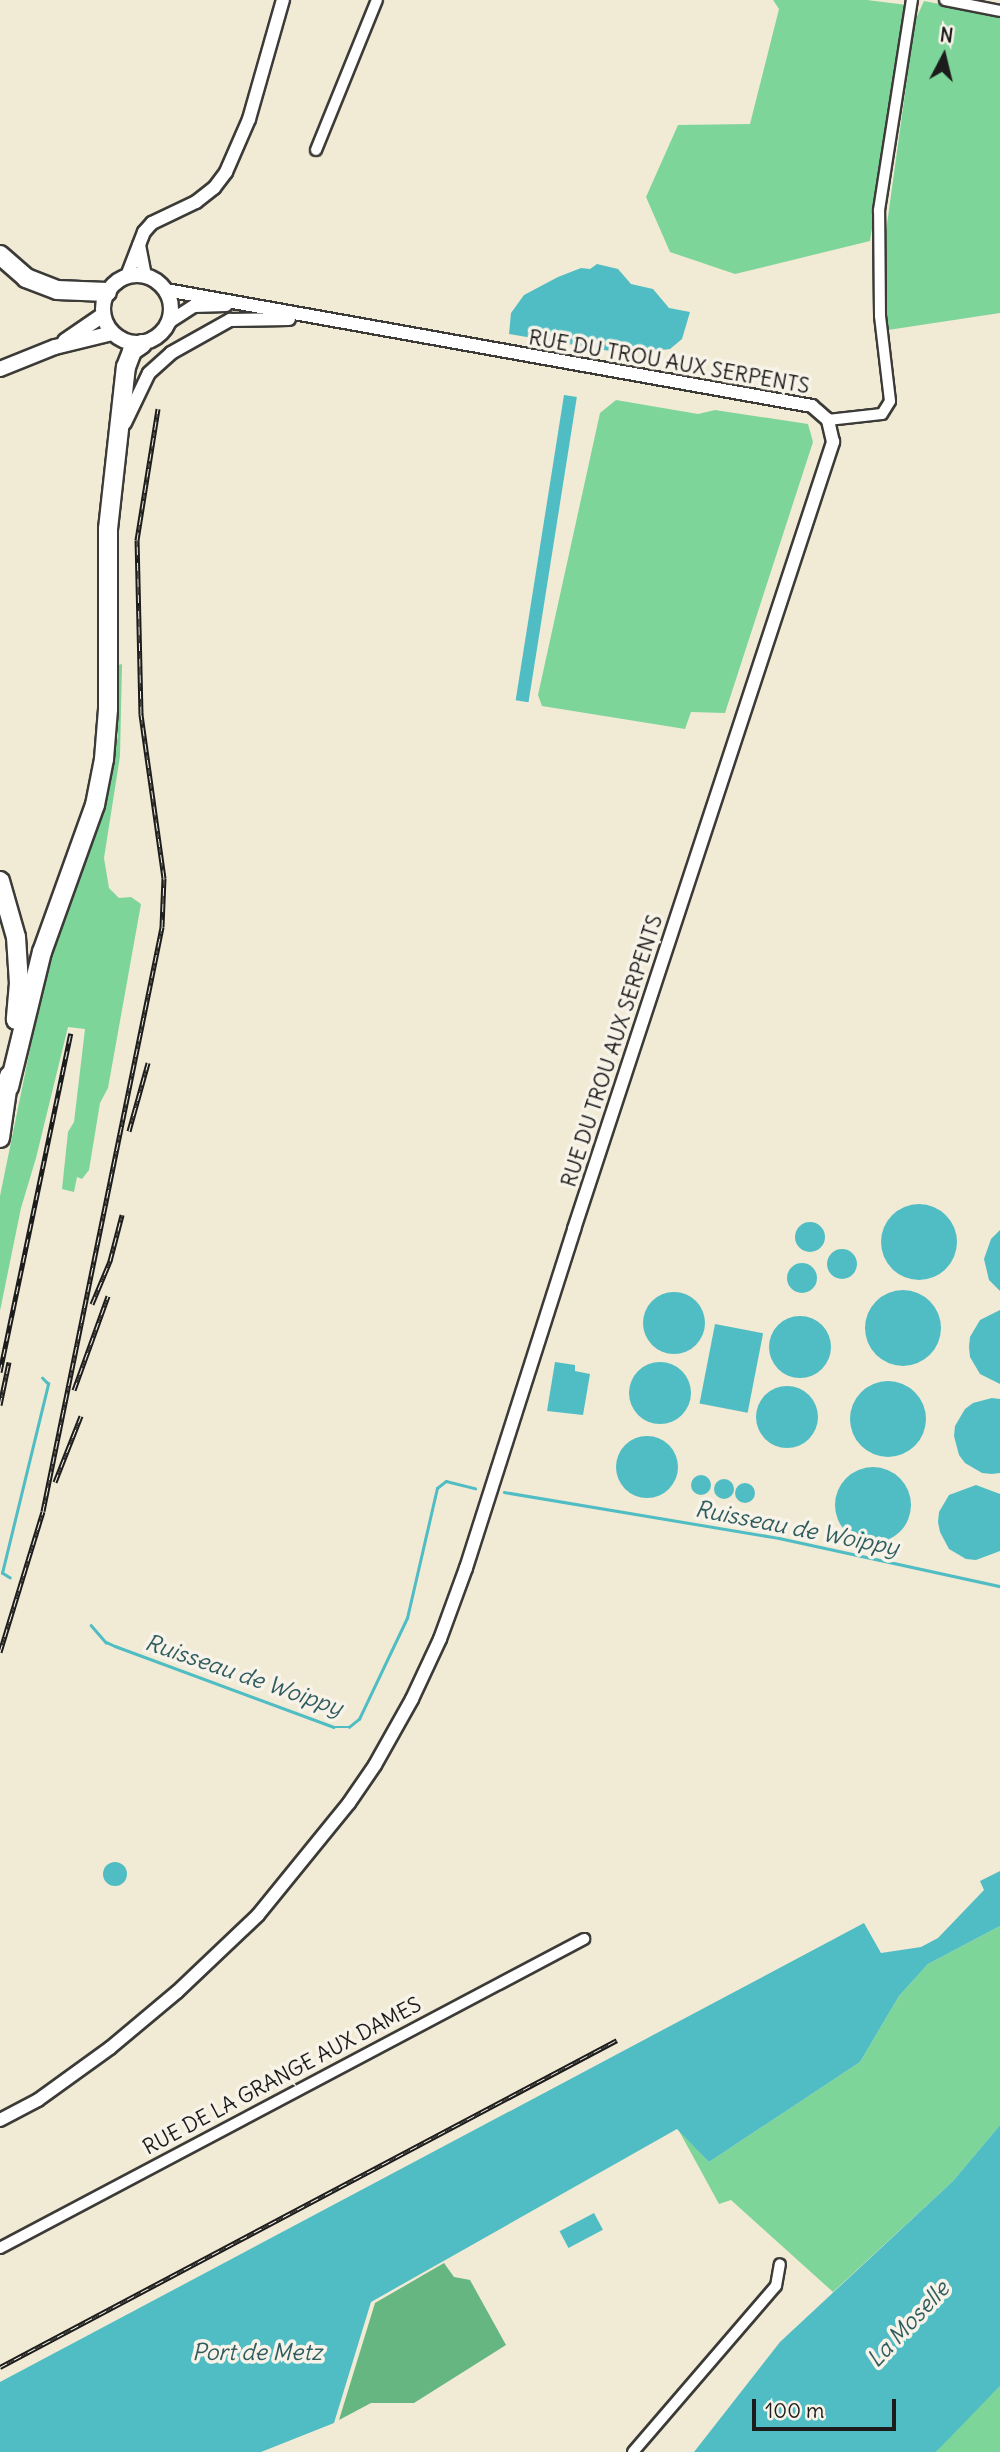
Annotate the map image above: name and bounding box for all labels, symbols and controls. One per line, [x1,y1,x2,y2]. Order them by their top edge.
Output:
north arrow [909,21,979,91]
text: N [939,22,955,48]
street label: RUE DU TROU AUX SERPENTS [527,325,811,399]
street label: RUE DU TROU AUX SERPENTS [556,912,668,1190]
water label: Ruisseau de Woippy [693,1495,901,1561]
water label: Ruisseau de Woippy [142,1628,346,1722]
street label: RUE DE LA GRANGE AUX DAMES [139,1992,425,2160]
water label: La Moselle [861,2275,955,2373]
water label: Port de Metz [192,2338,322,2366]
scale bar [755,2386,898,2430]
text: 100 m [765,2397,824,2424]

